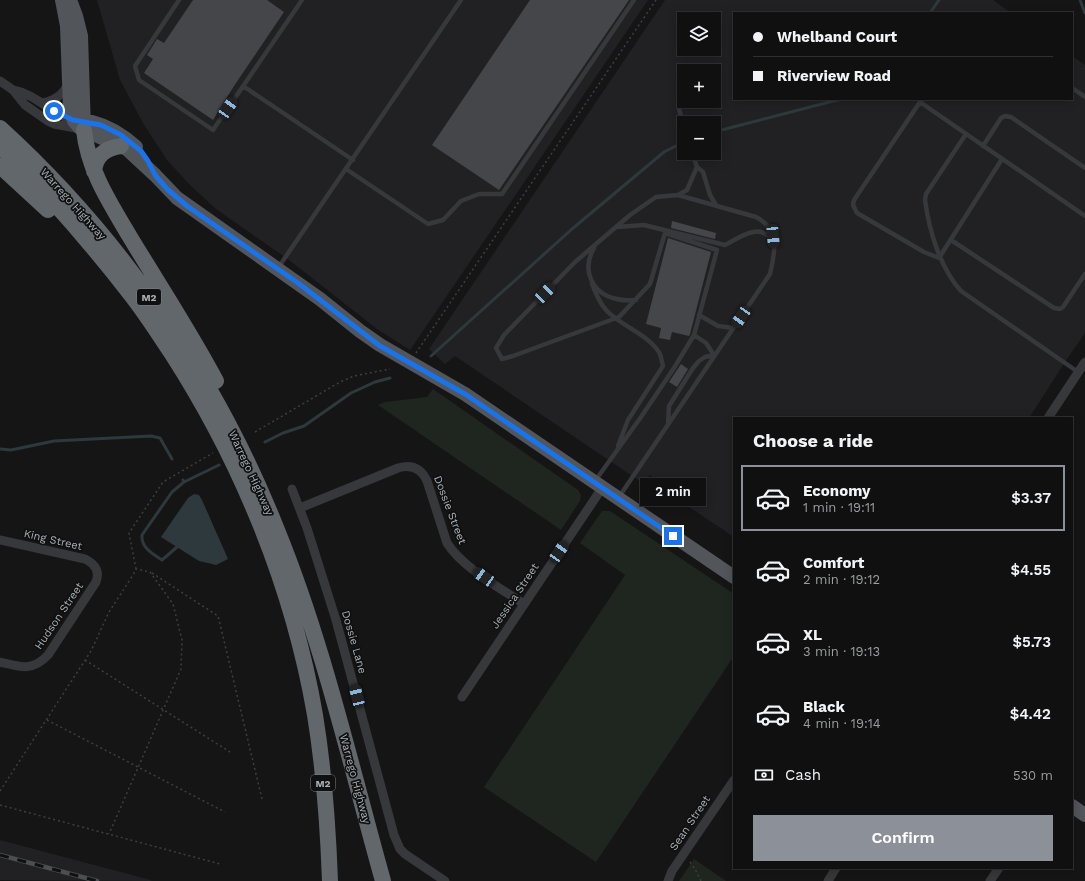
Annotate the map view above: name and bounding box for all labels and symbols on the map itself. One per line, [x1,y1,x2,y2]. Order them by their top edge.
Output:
car [216,95,240,121]
route start [45,102,63,120]
street label: Warrego Highway [37,165,109,243]
car [766,224,780,248]
car [532,280,558,306]
road number: M2 [137,289,161,305]
car [729,304,753,330]
street label: Warrego Highway [226,429,276,518]
street label: Dossie Street [431,474,469,546]
callout: 2 min [640,478,706,506]
street label: King Street [22,527,84,553]
route end [664,527,682,545]
car [547,539,571,565]
street label: Jessica Street [488,561,542,631]
car [471,565,497,589]
street label: Hudson Street [32,580,86,652]
street label: Dossie Lane [339,609,369,675]
car [348,683,366,709]
street label: Warrego Highway [337,733,373,825]
road number: M2 [311,775,335,791]
street label: Sean Street [667,793,713,853]

